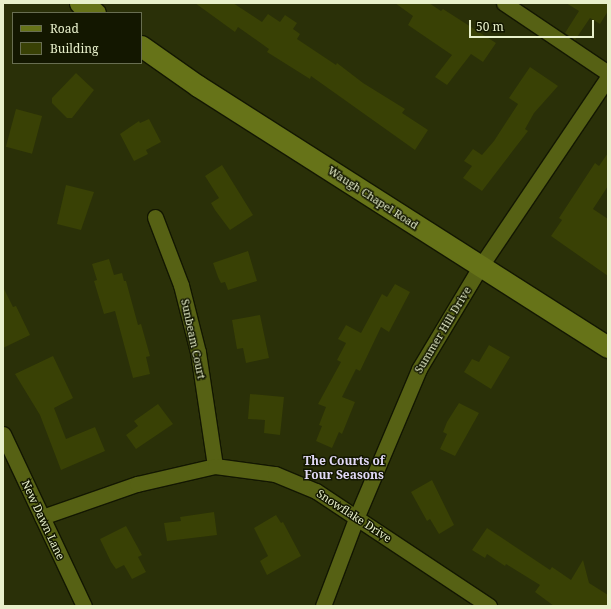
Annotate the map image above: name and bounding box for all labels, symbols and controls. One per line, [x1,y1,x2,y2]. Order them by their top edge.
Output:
legend [12,12,142,64]
scale bar [471,12,596,38]
text: 50 m [476,18,504,35]
text: Road [50,20,79,37]
text: Building [50,40,98,57]
street label: Waugh Chapel Road [325,164,421,232]
street label: Summer Hill Drive [412,284,474,376]
street label: Sunbeam Court [178,298,208,380]
district label: The Courts of Four Seasons [303,454,385,482]
street label: New Dawn Lane [19,478,67,562]
street label: Snowflake Drive [314,487,394,545]

